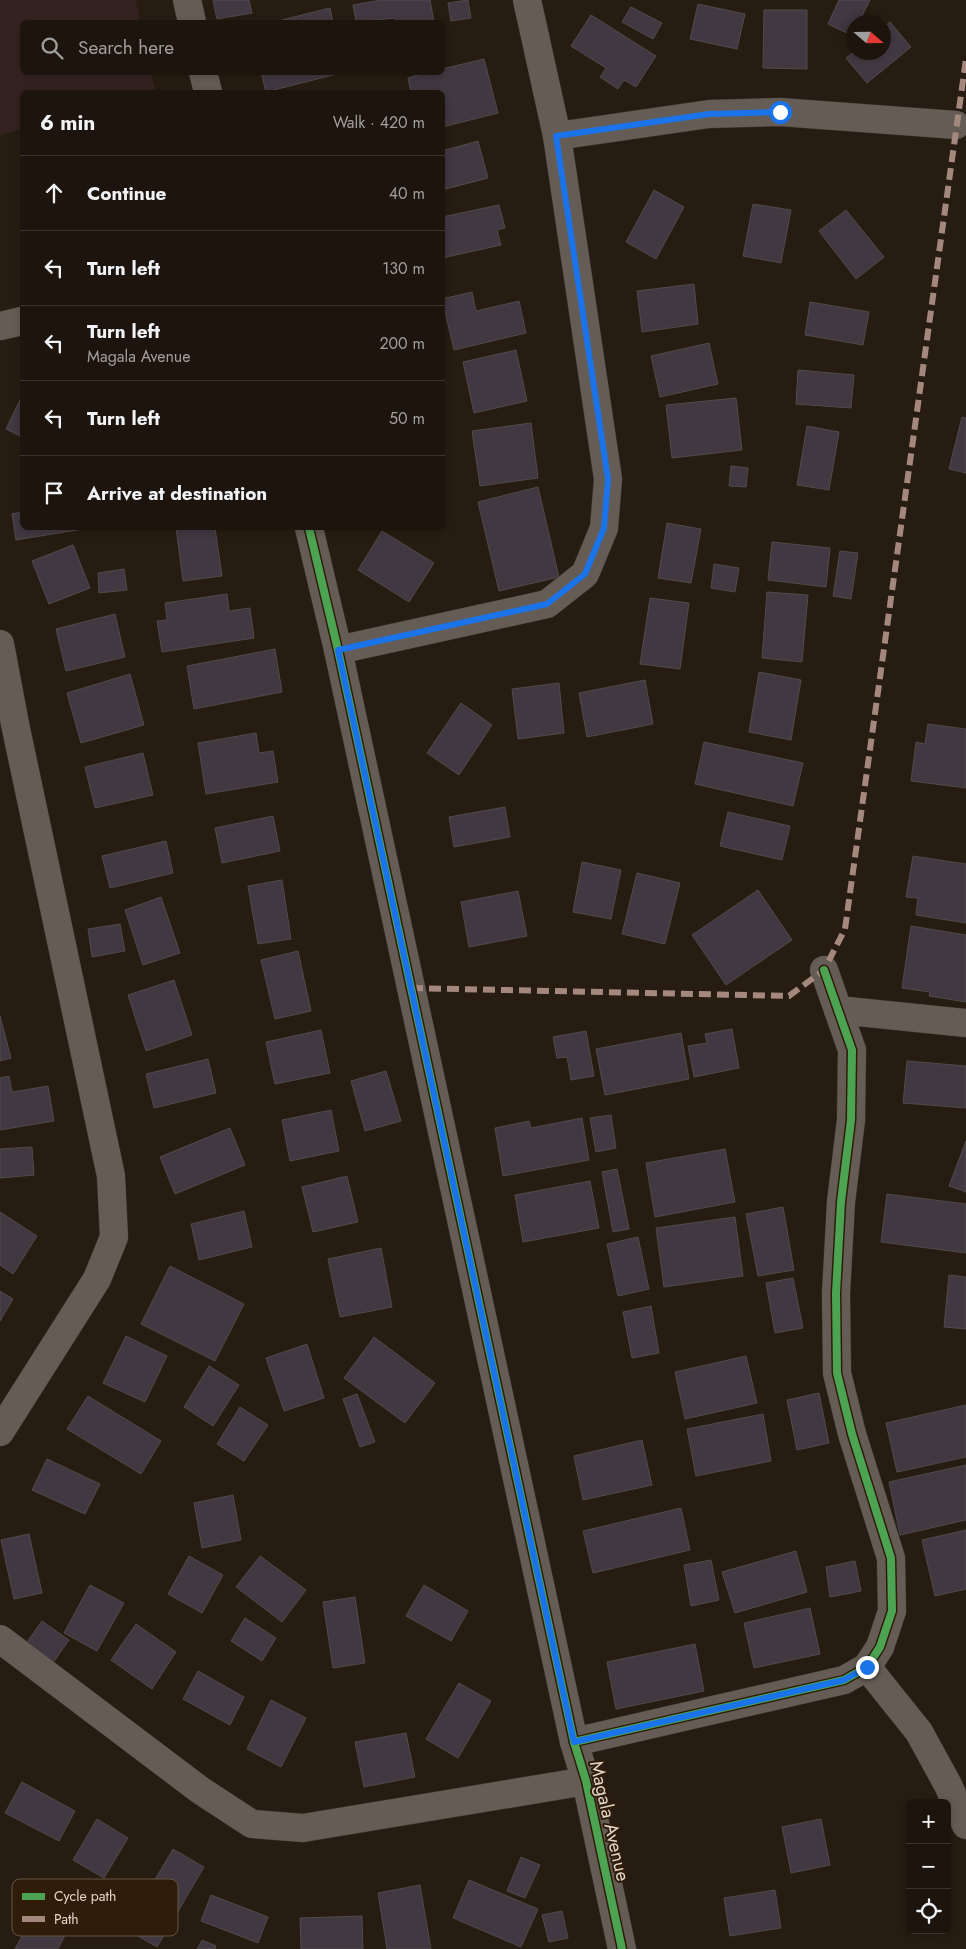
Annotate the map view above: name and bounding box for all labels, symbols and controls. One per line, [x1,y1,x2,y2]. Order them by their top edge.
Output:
north arrow [846,15,891,60]
search box [20,20,445,75]
icon: search [38,34,66,62]
text: Search here [78,34,174,61]
route start [769,101,792,124]
text: 6 min [40,108,95,138]
text: Walk · 420 m [333,111,425,134]
icon: ahead [40,179,68,207]
text: Continue [87,180,166,207]
text: 40 m [389,182,425,205]
icon: left [40,254,68,282]
text: Turn left [87,255,160,282]
text: 130 m [382,257,425,280]
text: Turn left [87,318,160,345]
icon: left [40,329,68,357]
text: 200 m [379,332,425,355]
text: Magala Avenue [87,345,191,368]
icon: left [40,404,68,432]
text: Turn left [87,405,160,432]
text: 50 m [389,407,425,430]
icon: arrive [40,479,68,507]
text: Arrive at destination [87,480,267,507]
route end [856,1656,879,1679]
street label: Magala Avenue [583,1758,637,1884]
map controls [906,1799,951,1934]
button: + [906,1799,951,1844]
button: − [906,1844,951,1889]
legend [12,1879,178,1936]
text: Cycle path [54,1886,116,1906]
button: locate [906,1889,951,1934]
text: Path [54,1909,79,1929]

